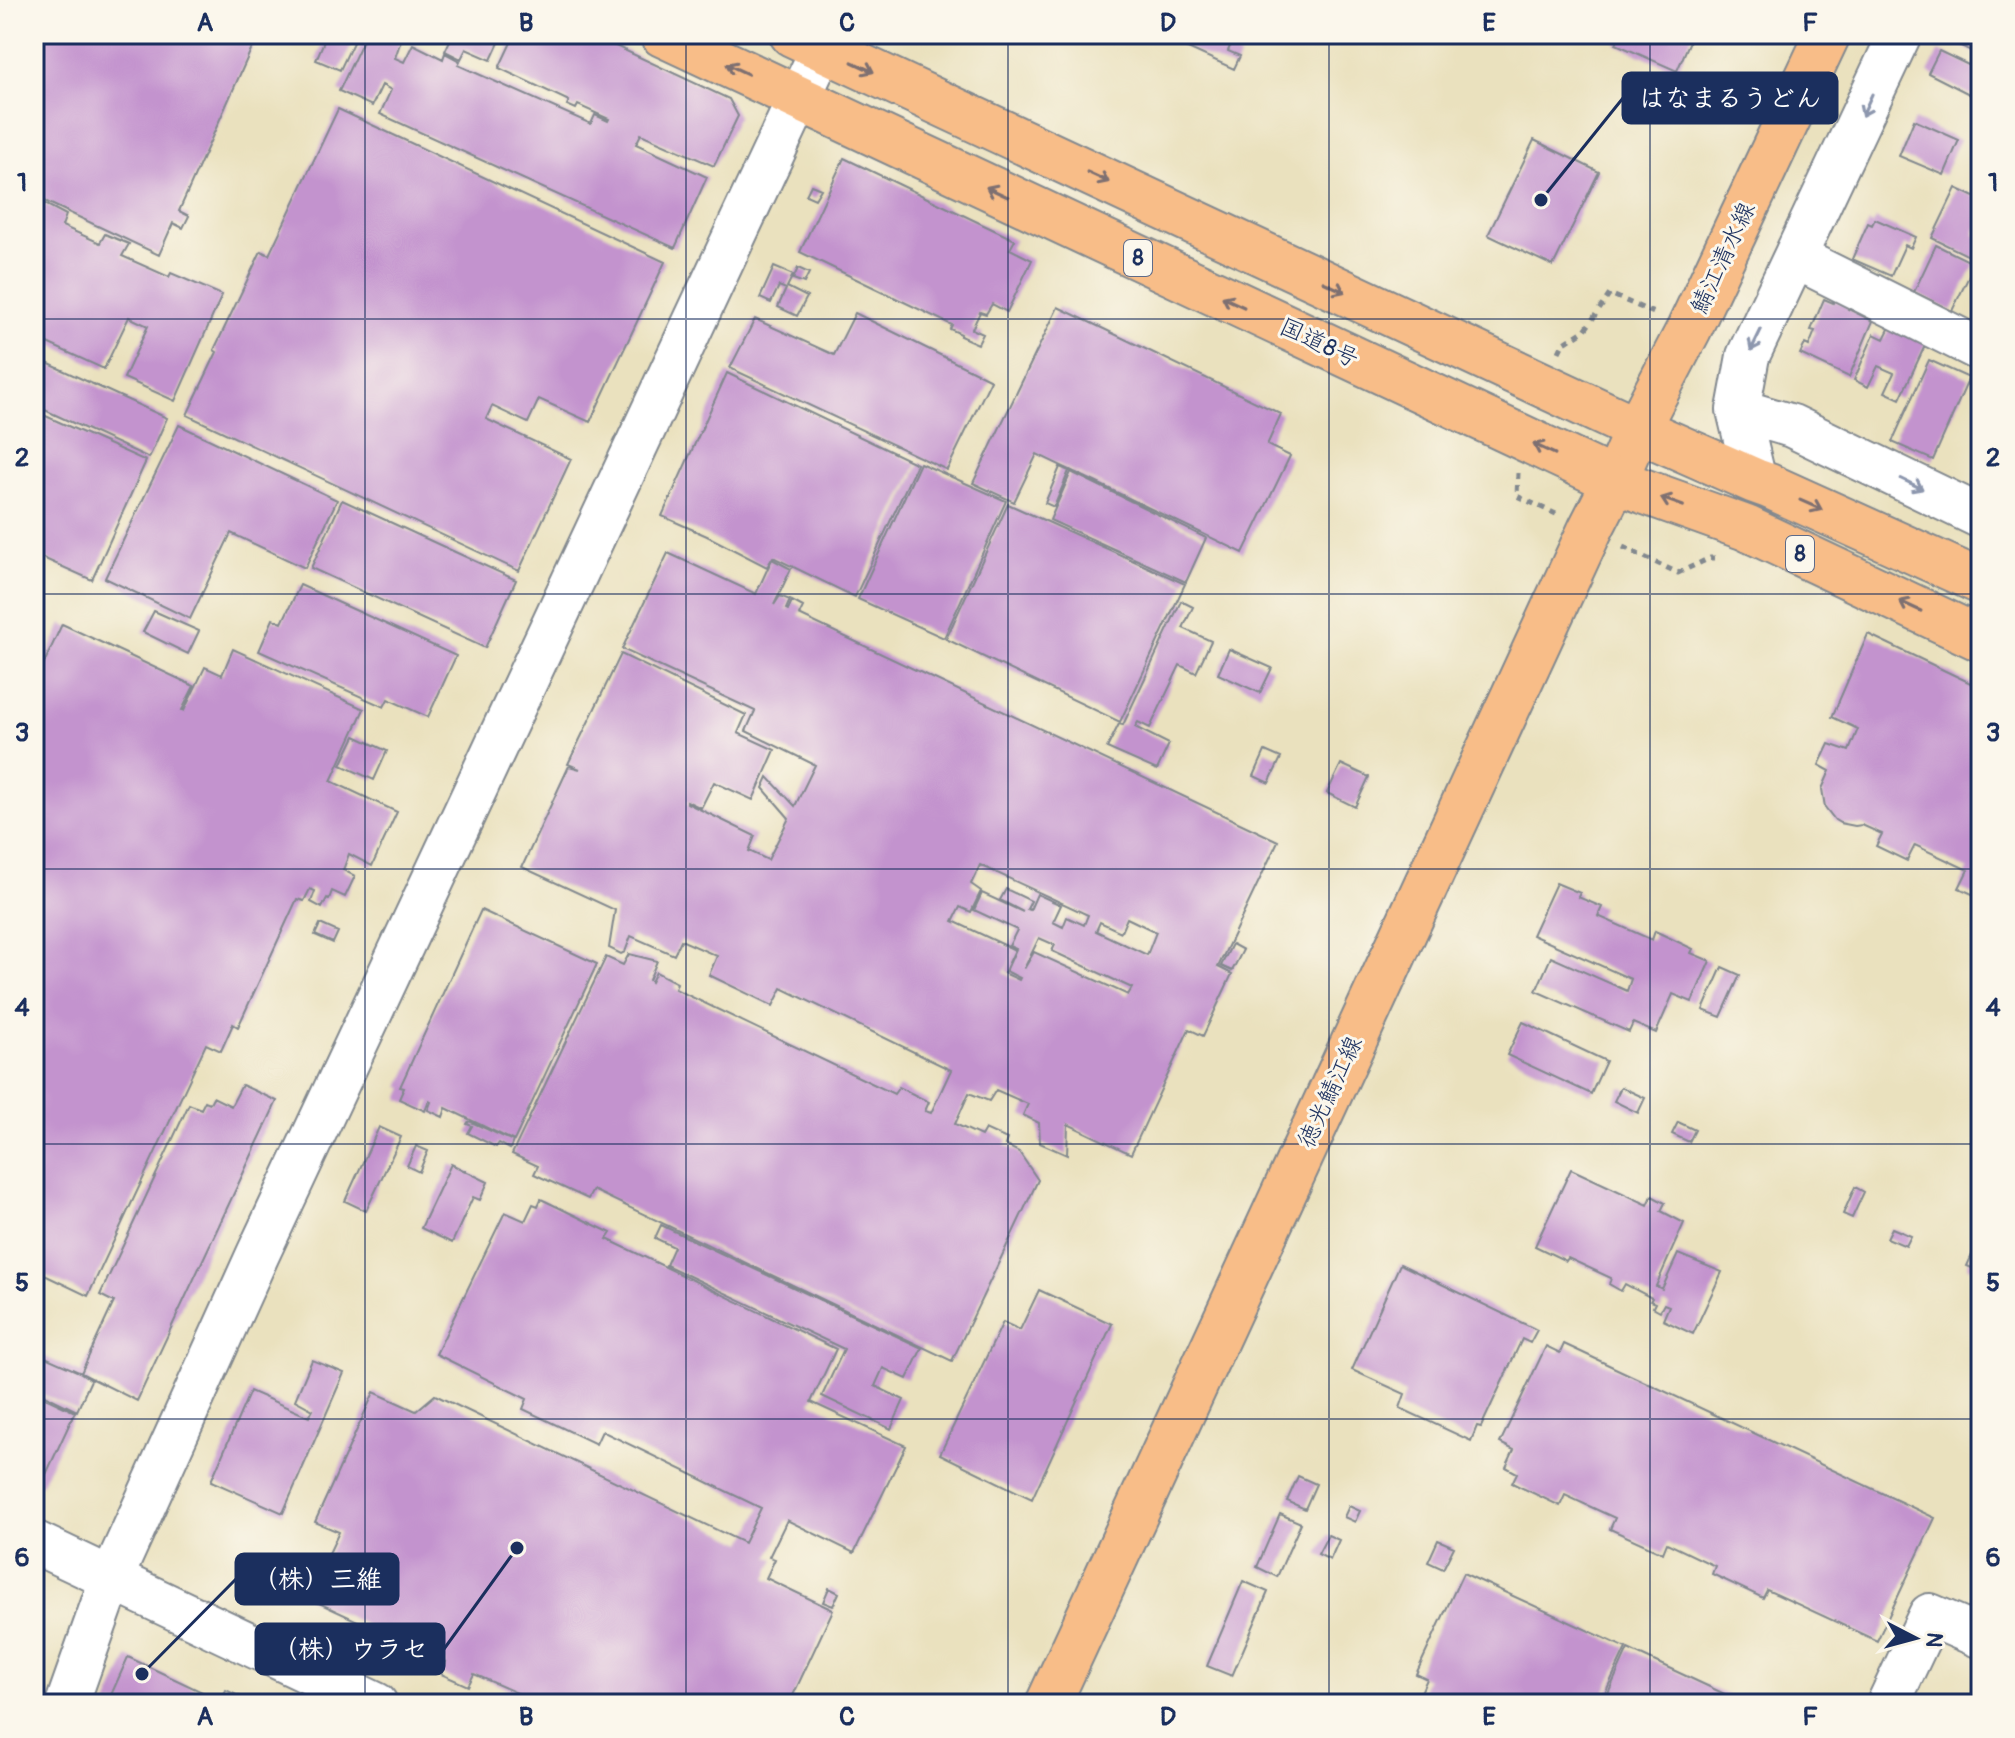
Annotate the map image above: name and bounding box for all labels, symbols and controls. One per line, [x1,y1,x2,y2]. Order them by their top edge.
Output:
text: A [197,7,214,39]
text: B [519,7,533,39]
text: C [839,7,855,39]
text: D [1160,7,1176,39]
text: E [1482,7,1496,39]
text: F [1802,7,1818,39]
one-way arrow [850,60,874,75]
one-way arrow [725,61,749,76]
callout: はなまるうどん [1623,73,1837,123]
text: はなまるうどん [1639,83,1821,115]
one-way arrow [1859,92,1874,116]
text: 1 [17,167,27,199]
text: 1 [1988,167,1998,199]
one-way arrow [1086,170,1110,185]
one-way arrow [986,184,1010,199]
street label: 鯖江清水線 [1685,197,1761,319]
road number: 8 [1124,240,1152,276]
one-way arrow [1321,280,1345,295]
one-way arrow [1221,294,1245,309]
street label: 国道8号 [1275,312,1363,374]
one-way arrow [1747,327,1763,351]
one-way arrow [1532,440,1557,455]
text: 2 [15,442,29,474]
text: 2 [1986,442,2000,474]
one-way arrow [1900,477,1924,492]
one-way arrow [1660,494,1685,508]
one-way arrow [1798,498,1823,513]
road number: 8 [1786,536,1814,572]
one-way arrow [1899,598,1923,613]
text: 3 [15,717,29,749]
text: 3 [1986,717,2000,749]
text: 4 [14,992,30,1024]
text: 4 [1985,992,2001,1024]
street label: 徳光鯖江線 [1292,1031,1368,1153]
text: 5 [15,1267,29,1299]
text: 5 [1986,1267,2000,1299]
text: 6 [14,1542,30,1574]
text: 6 [1985,1542,2001,1574]
callout: （株）三維 [236,1554,398,1604]
text: （株）三維 [252,1564,382,1596]
north arrow [1875,1598,1955,1678]
callout: （株）ウラセ [256,1624,444,1674]
text: N [1919,1631,1949,1649]
text: （株）ウラセ [272,1634,428,1666]
text: A [197,1701,214,1733]
text: B [519,1701,533,1733]
text: C [839,1701,855,1733]
text: D [1160,1701,1176,1733]
text: E [1482,1701,1496,1733]
text: F [1802,1701,1818,1733]

